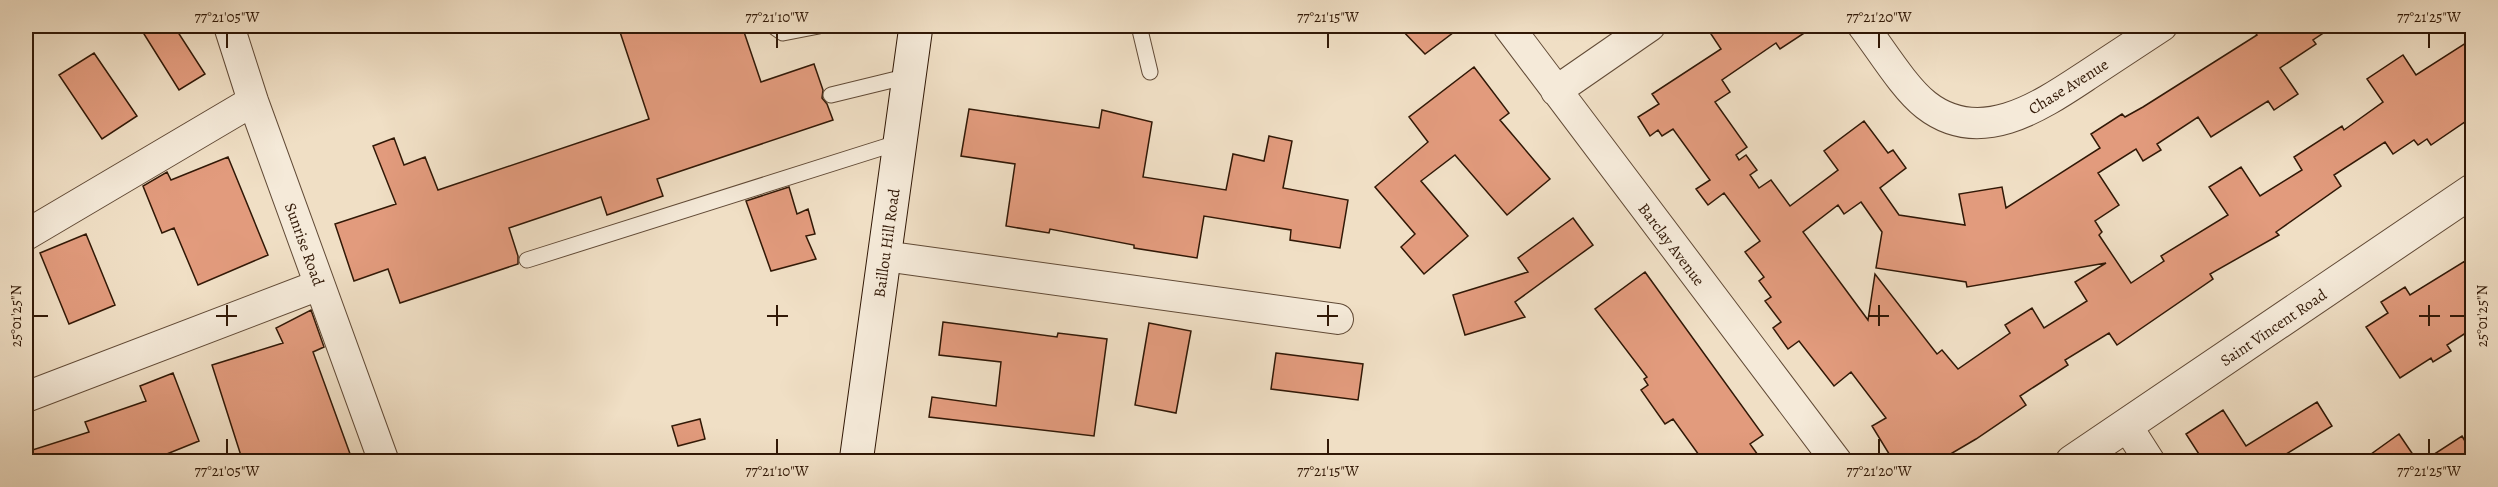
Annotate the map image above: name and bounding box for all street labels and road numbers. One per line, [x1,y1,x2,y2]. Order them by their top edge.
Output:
street label: Chase Avenue [2024,54,2113,120]
street label: Baillou Hill Road [868,187,906,299]
street label: Barclay Avenue [1633,199,1710,291]
street label: Sunrise Road [279,200,329,289]
street label: Saint Vincent Road [2216,284,2331,372]

